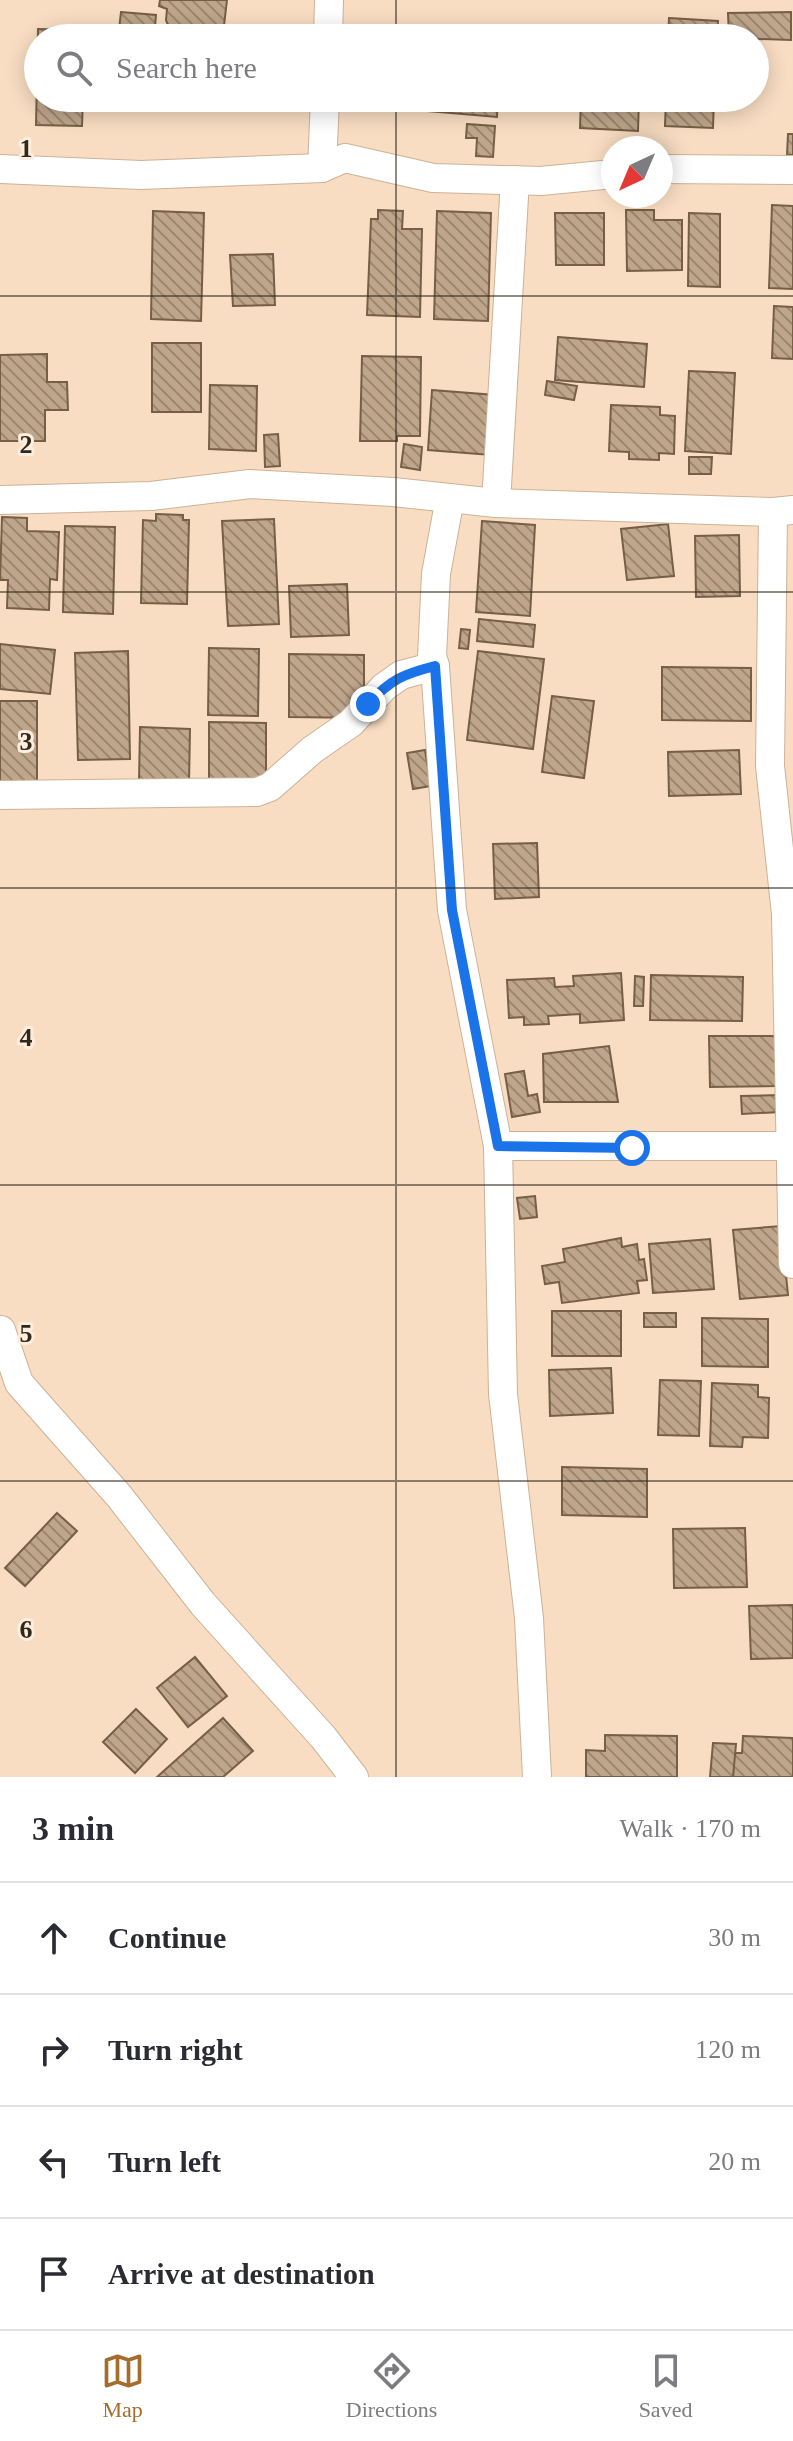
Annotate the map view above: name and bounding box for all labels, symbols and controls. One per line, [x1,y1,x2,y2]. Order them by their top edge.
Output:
search box [24,24,769,112]
icon: search [52,46,96,90]
text: Search here [116,51,257,84]
text: 1 [20,134,33,163]
north arrow [601,136,673,208]
text: 2 [20,430,33,459]
route end [350,686,386,722]
text: 3 [20,727,33,756]
text: 4 [20,1023,33,1052]
route start [614,1130,650,1166]
text: 5 [20,1319,33,1348]
text: 6 [20,1615,33,1644]
text: 3 min [32,1810,114,1847]
text: Walk · 170 m [619,1814,761,1843]
icon: ahead [32,1916,76,1960]
text: Continue [108,1921,226,1954]
text: 30 m [708,1923,761,1952]
icon: right [32,2028,76,2072]
text: Turn right [108,2033,243,2066]
text: 120 m [695,2035,761,2064]
icon: left [32,2140,76,2184]
text: Turn left [108,2145,221,2178]
text: 20 m [708,2147,761,2176]
icon: arrive [32,2252,76,2296]
text: Arrive at destination [108,2257,375,2290]
tab: Map [101,2349,145,2423]
tab: Directions [346,2349,437,2423]
tab: Saved [639,2349,692,2423]

